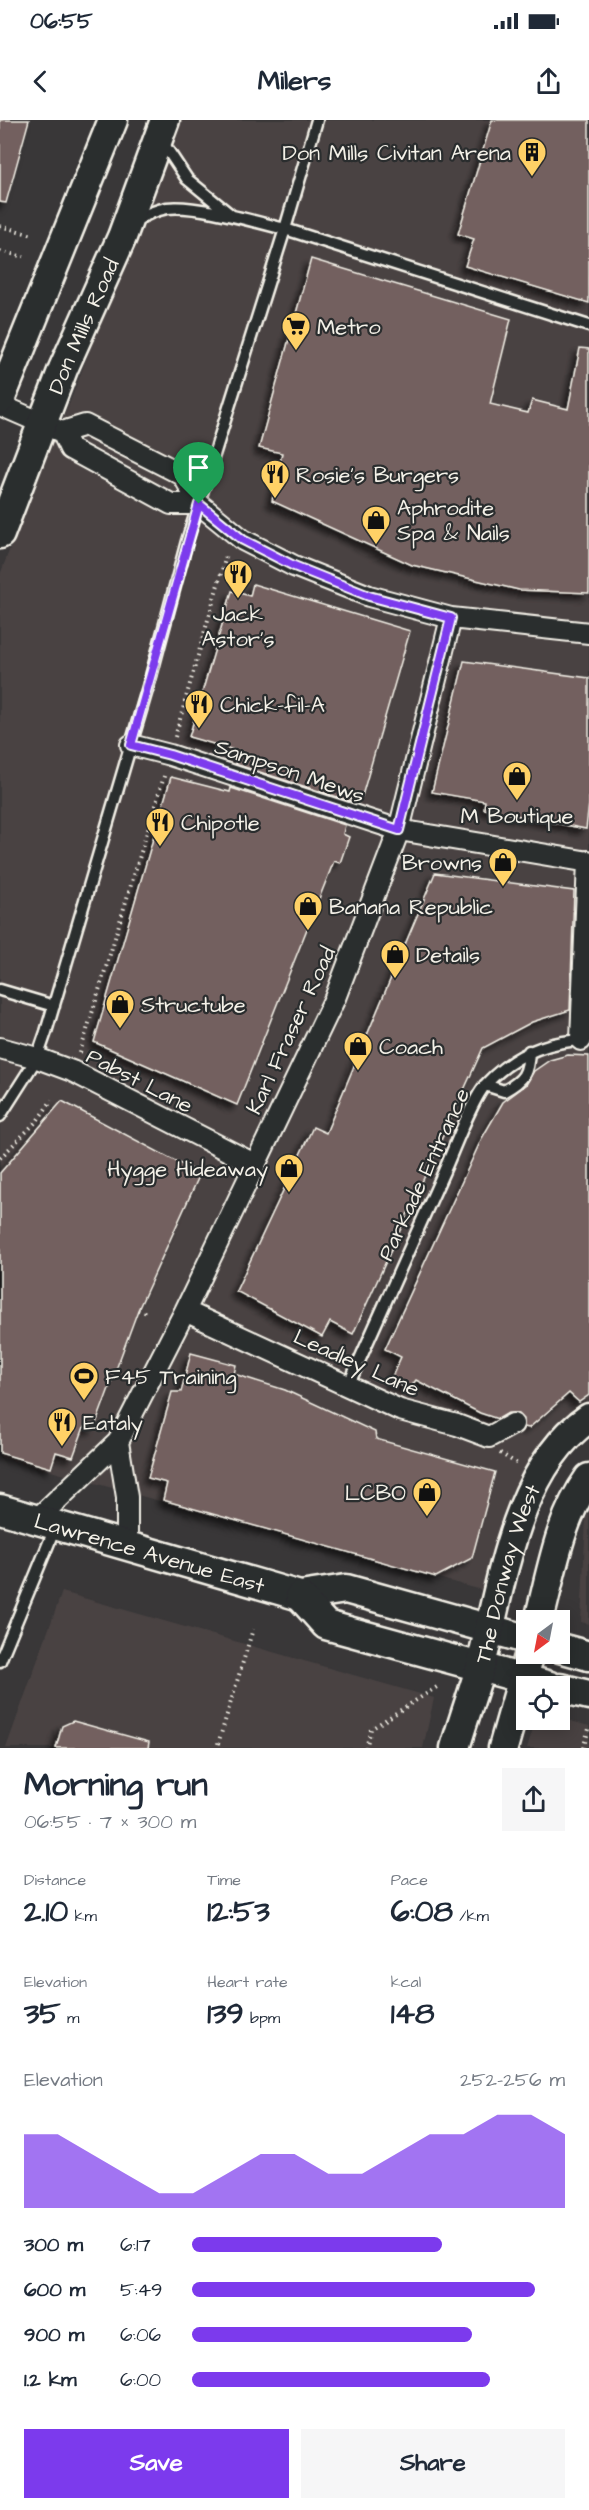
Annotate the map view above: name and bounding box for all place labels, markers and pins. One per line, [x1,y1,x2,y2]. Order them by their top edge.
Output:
building icon: Don Mills Civitan Arena [516,136,548,178]
place label: Don Mills Civitan Arena [282,138,511,169]
supermarket icon: Metro [280,310,312,352]
place label: Metro [317,312,381,343]
pin [173,442,224,504]
restaurant icon: Rosie’s Burgers [259,458,291,500]
place label: Rosie’s Burgers [296,460,459,492]
place label: Aphrodite Spa & Nails [397,493,510,549]
shop icon: Aphrodite Spa & Nails [360,504,392,546]
restaurant icon: Jack Astor's [222,558,254,600]
place label: Jack Astor's [201,599,275,655]
restaurant icon: Chick-fil-A [183,688,215,730]
place label: Chick-fil-A [220,690,325,721]
shop icon: M Boutique [501,760,533,802]
place label: M Boutique [461,801,573,832]
restaurant icon: Chipotle [144,806,176,848]
place label: Chipotle [181,808,260,839]
shop icon: Browns [487,846,519,888]
place label: Browns [402,848,482,879]
shop icon: Banana Republic [292,890,324,932]
place label: Banana Republic [329,892,493,923]
shop icon: Details [379,938,411,980]
place label: Details [416,940,480,971]
shop icon: Structube [104,988,136,1030]
place label: Structube [141,990,246,1021]
shop icon: Coach [342,1030,374,1072]
place label: Coach [379,1032,443,1063]
shop icon: Hygge Hideaway [273,1152,305,1194]
place label: Hygge Hideaway [107,1154,268,1186]
sports icon: F45 Training [68,1360,100,1402]
place label: F45 Training [105,1362,237,1394]
restaurant icon: Eataly [46,1406,78,1448]
place label: Eataly [83,1408,143,1440]
shop icon: LCBO [411,1476,443,1518]
place label: LCBO [345,1478,406,1509]

